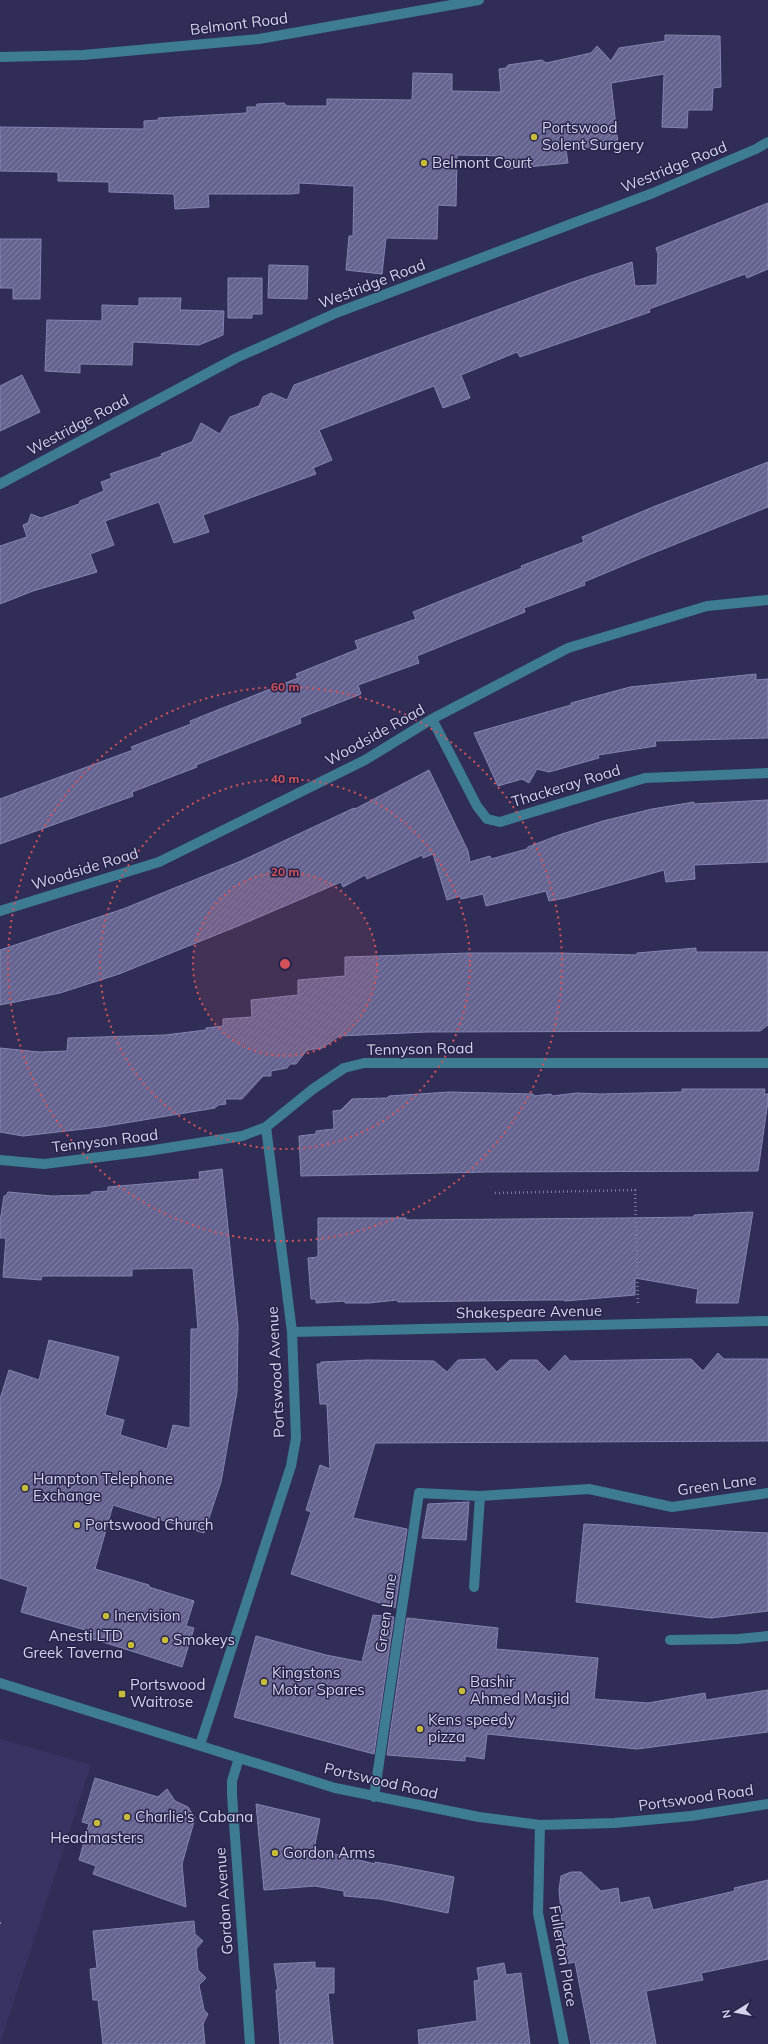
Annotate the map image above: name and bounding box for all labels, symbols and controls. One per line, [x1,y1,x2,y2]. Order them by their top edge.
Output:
street label: Belmont Road [189,8,289,39]
place label: Portswood Solent Surgery [542,118,644,154]
marker: Portswood Solent Surgery [529,132,539,142]
street label: Westridge Road [618,137,730,196]
place label: Belmont Court [432,153,532,172]
marker: Belmont Court [419,158,429,168]
street label: Westridge Road [316,255,428,313]
street label: Westridge Road [24,390,132,459]
text: 60 m [271,679,299,694]
street label: Woodside Road [322,699,428,770]
street label: Thackeray Road [509,760,623,811]
text: 40 m [271,771,299,786]
street label: Woodside Road [29,843,141,894]
text: 20 m [271,864,299,879]
centre of rings [278,957,292,971]
street label: Tennyson Road [366,1038,474,1059]
street label: Tennyson Road [51,1125,159,1156]
street label: Shakespeare Avenue [456,1301,602,1322]
street label: Portswood Avenue [263,1306,288,1438]
place label: Hampton Telephone Exchange [33,1469,173,1505]
street label: Green Lane [676,1470,758,1499]
marker: Hampton Telephone Exchange [20,1483,30,1493]
place label: Portswood Church [85,1515,214,1534]
marker: Portswood Church [72,1520,82,1530]
street label: Green Lane [371,1572,400,1654]
place label: Inervision [114,1606,181,1625]
marker: Inervision [101,1611,111,1621]
place label: Anesti LTD Greek Taverna [23,1626,123,1662]
place label: Smokeys [173,1630,235,1649]
marker: Smokeys [160,1635,170,1645]
marker: Anesti LTD Greek Taverna [126,1640,136,1650]
place label: Kingstons Motor Spares [272,1663,365,1699]
place label: Bashir Ahmed Masjid [470,1672,570,1708]
place label: Portswood Waitrose [130,1675,205,1711]
marker: Kingstons Motor Spares [259,1677,269,1687]
marker: Bashir Ahmed Masjid [457,1686,467,1696]
marker: Portswood Waitrose [117,1689,127,1699]
place label: Kens speedy pizza [428,1710,515,1746]
marker: Kens speedy pizza [415,1724,425,1734]
street label: Portswood Road [322,1758,440,1803]
street label: Portswood Road [637,1780,755,1815]
place label: Charlie's Cabana [135,1807,253,1826]
marker: Charlie's Cabana [122,1812,132,1822]
marker: Headmasters [92,1818,102,1828]
place label: Headmasters [50,1828,144,1847]
place label: Gordon Arms [283,1843,375,1862]
street label: Gordon Avenue [210,1847,237,1955]
marker: Gordon Arms [270,1848,280,1858]
street label: Fullerton Place [545,1904,582,2008]
north arrow [716,1992,756,2032]
text: N [719,2008,734,2019]

